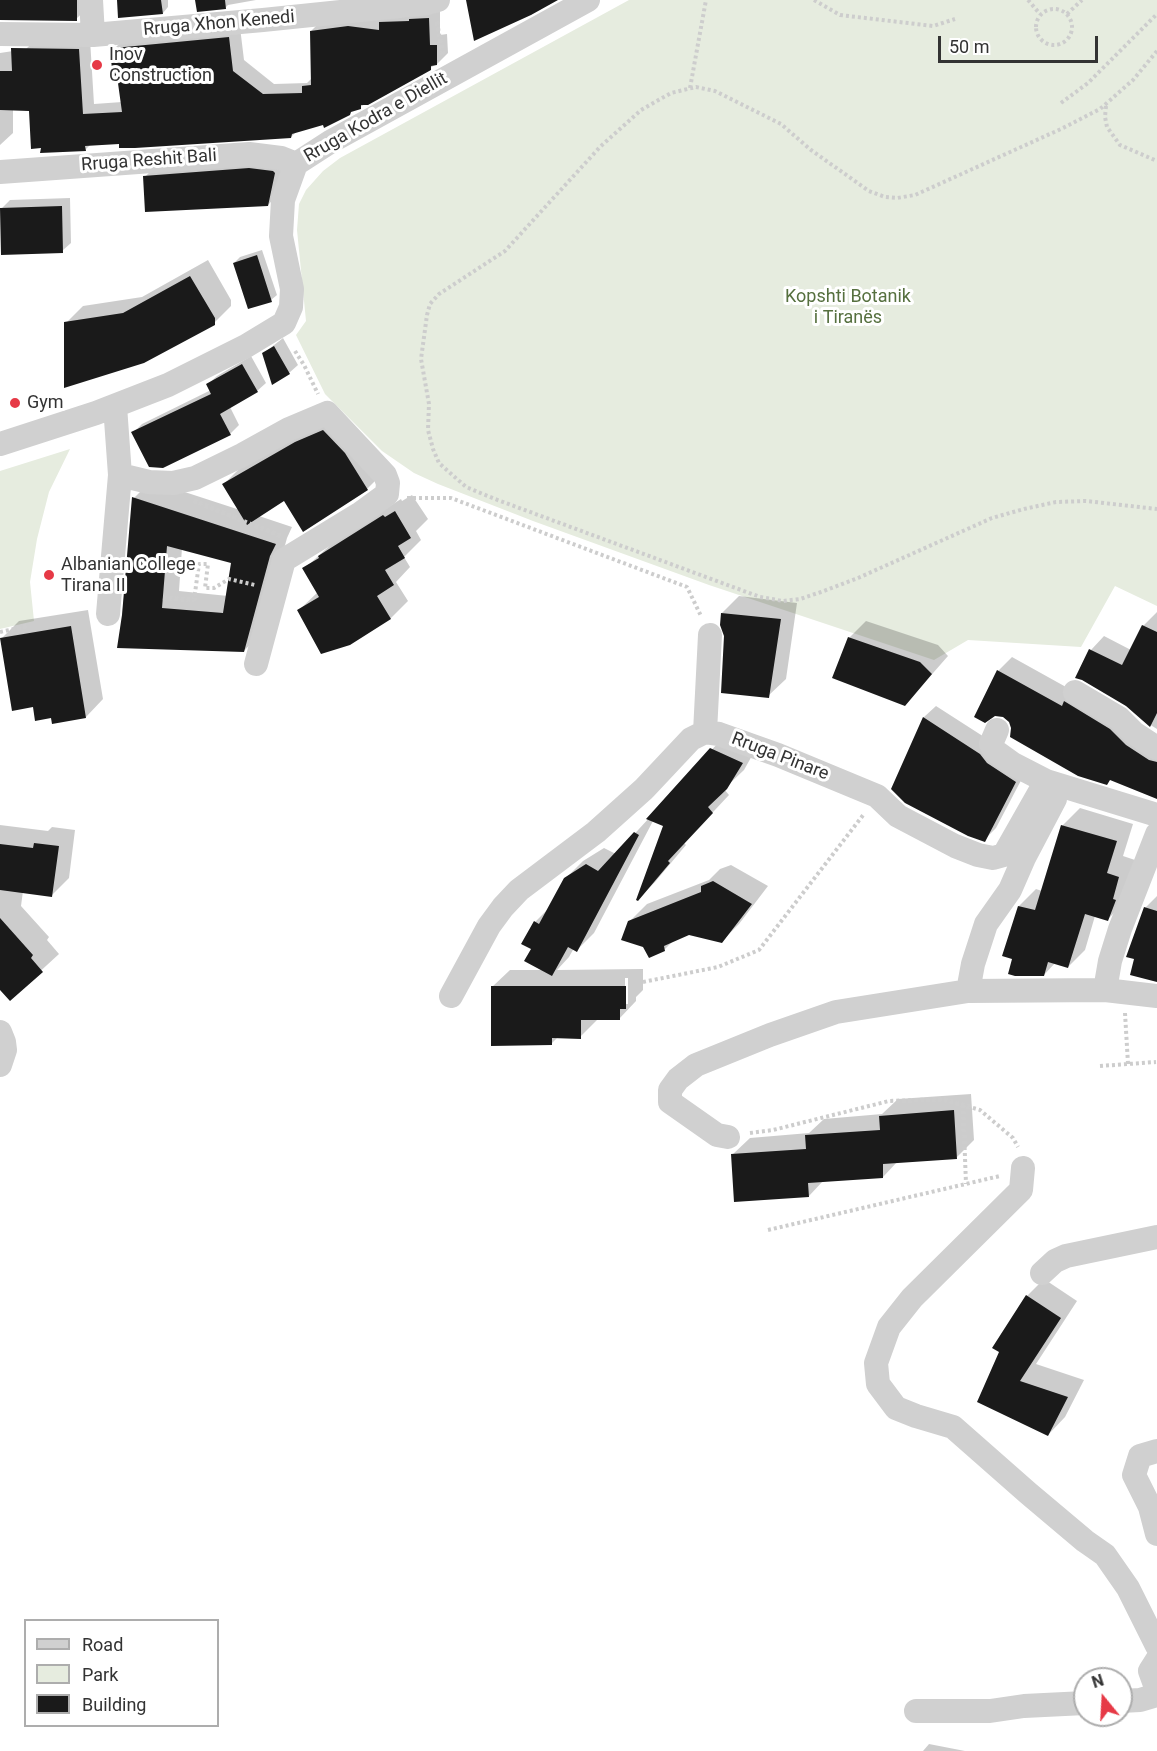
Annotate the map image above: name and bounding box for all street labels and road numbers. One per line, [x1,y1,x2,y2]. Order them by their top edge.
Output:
street label: Rruga Xhon Kenedi [142,7,296,41]
street label: Rruga Kodra e Diellit [301,68,451,168]
street label: Rruga Reshit Bali [81,145,217,177]
street label: Rruga Pinare [728,729,832,785]

